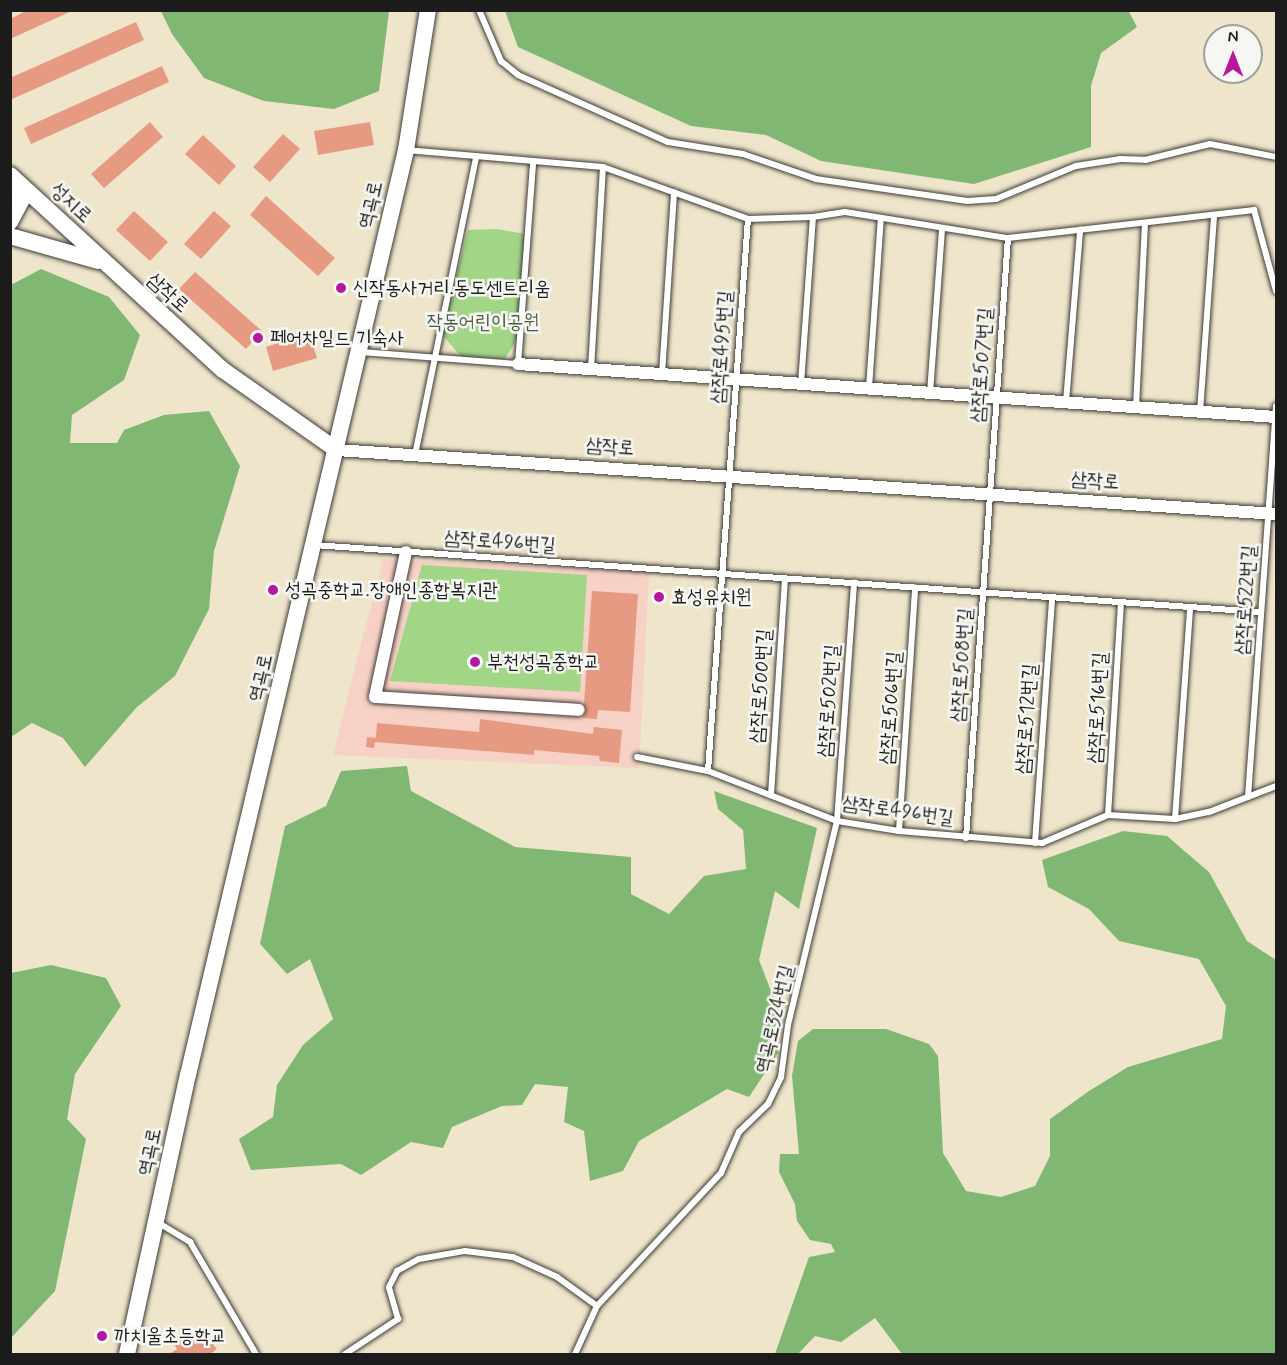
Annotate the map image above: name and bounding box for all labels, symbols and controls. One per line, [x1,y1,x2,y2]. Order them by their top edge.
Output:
north arrow [1203,24,1263,84]
text: N [1228,27,1238,48]
street label: 성지로 [45,178,97,228]
street label: 역곡로 [354,179,388,231]
street label: 삼작로 [142,268,194,318]
place label: 신작동사거리.동도센트리움 [353,276,550,300]
marker: 신작동사거리.동도센트리움 [334,281,348,295]
street label: 삼작로495번길 [706,289,738,405]
street label: 삼작로507번길 [966,306,998,424]
park label: 작동어린이공원 [427,310,539,334]
place label: 페어차일드 기숙사 [270,326,404,350]
marker: 페어차일드 기숙사 [251,331,265,345]
street label: 삼작로 [585,433,635,461]
street label: 삼작로 [1070,467,1120,495]
street label: 삼작로496번길 [443,526,557,558]
street label: 삼작로522번길 [1230,544,1262,656]
place label: 성곡중학교.장애인종합복지관 [285,578,498,602]
marker: 성곡중학교.장애인종합복지관 [266,583,280,597]
place label: 효성유치원 [671,585,751,609]
marker: 효성유치원 [652,590,666,604]
street label: 삼작로508번길 [946,607,978,723]
street label: 삼작로500번길 [745,628,777,744]
street label: 삼작로502번길 [813,644,845,758]
place label: 부천성곡중학교 [487,650,600,674]
street label: 삼작로506번길 [875,650,907,766]
street label: 역곡로 [244,652,278,704]
street label: 삼작로516번길 [1083,652,1113,764]
marker: 부천성곡중학교 [468,655,482,669]
street label: 삼작로512번길 [1011,663,1043,775]
street label: 삼작로496번길 [841,791,955,831]
street label: 역곡로324번길 [751,962,799,1076]
street label: 역곡로 [133,1126,167,1178]
place label: 까치울초등학교 [114,1324,227,1348]
marker: 까치울초등학교 [95,1329,109,1343]

